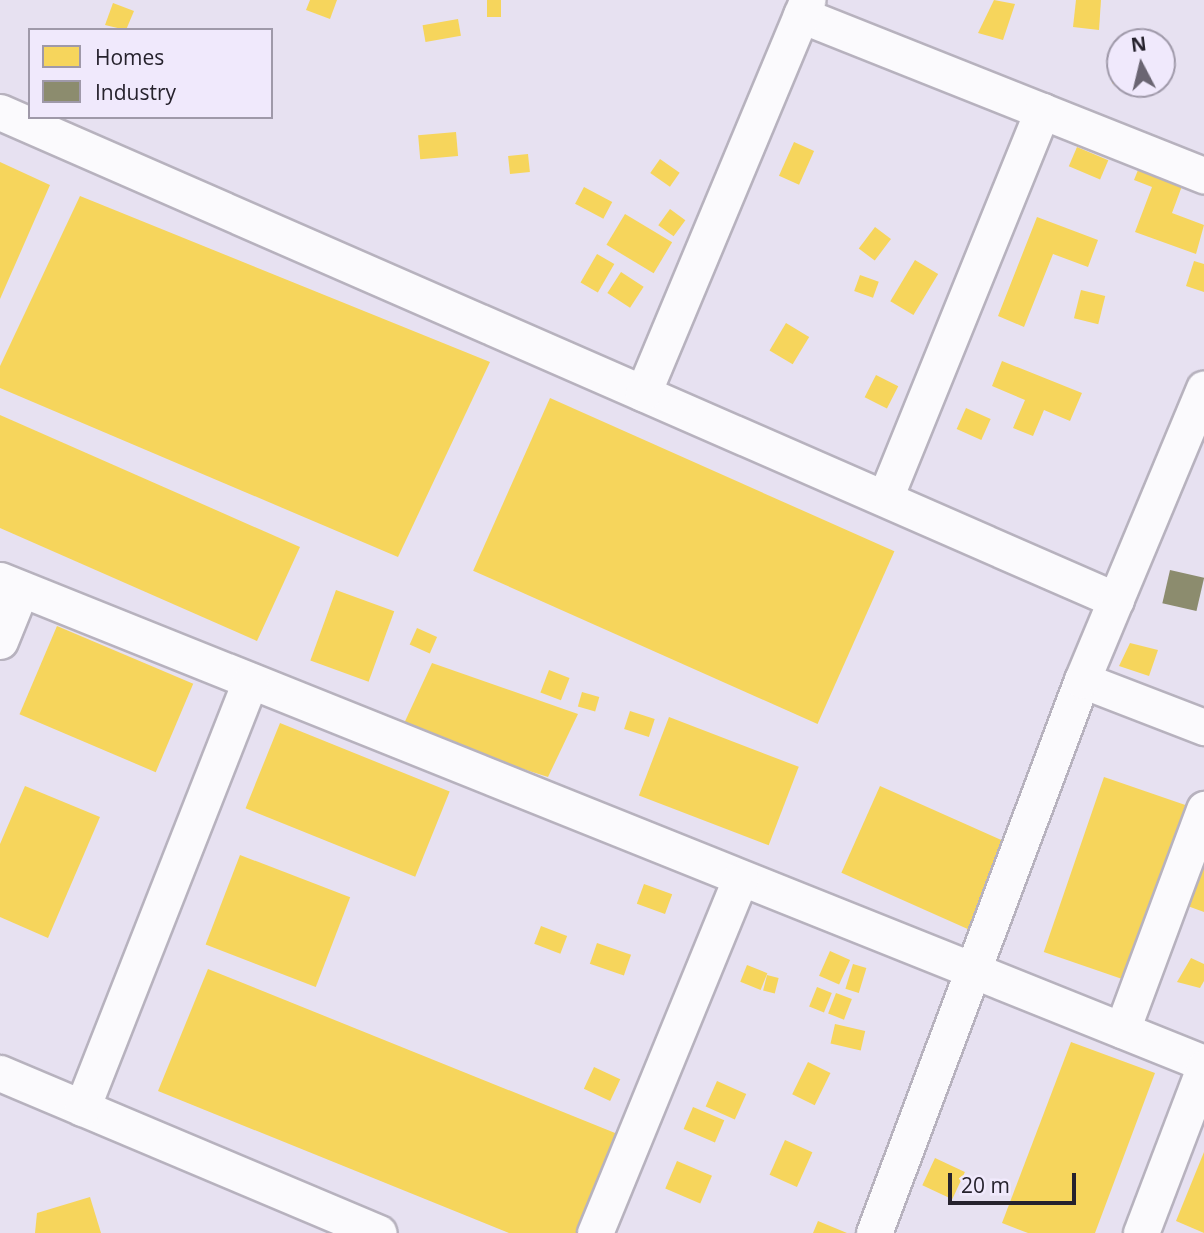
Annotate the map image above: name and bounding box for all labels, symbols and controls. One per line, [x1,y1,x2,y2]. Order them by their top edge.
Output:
legend [28,28,273,119]
north arrow [1106,28,1176,98]
text: N [1129,30,1148,58]
text: Homes [95,43,164,71]
text: Industry [95,78,176,106]
scale bar [952,1160,1080,1204]
text: 20 m [961,1171,1010,1199]

